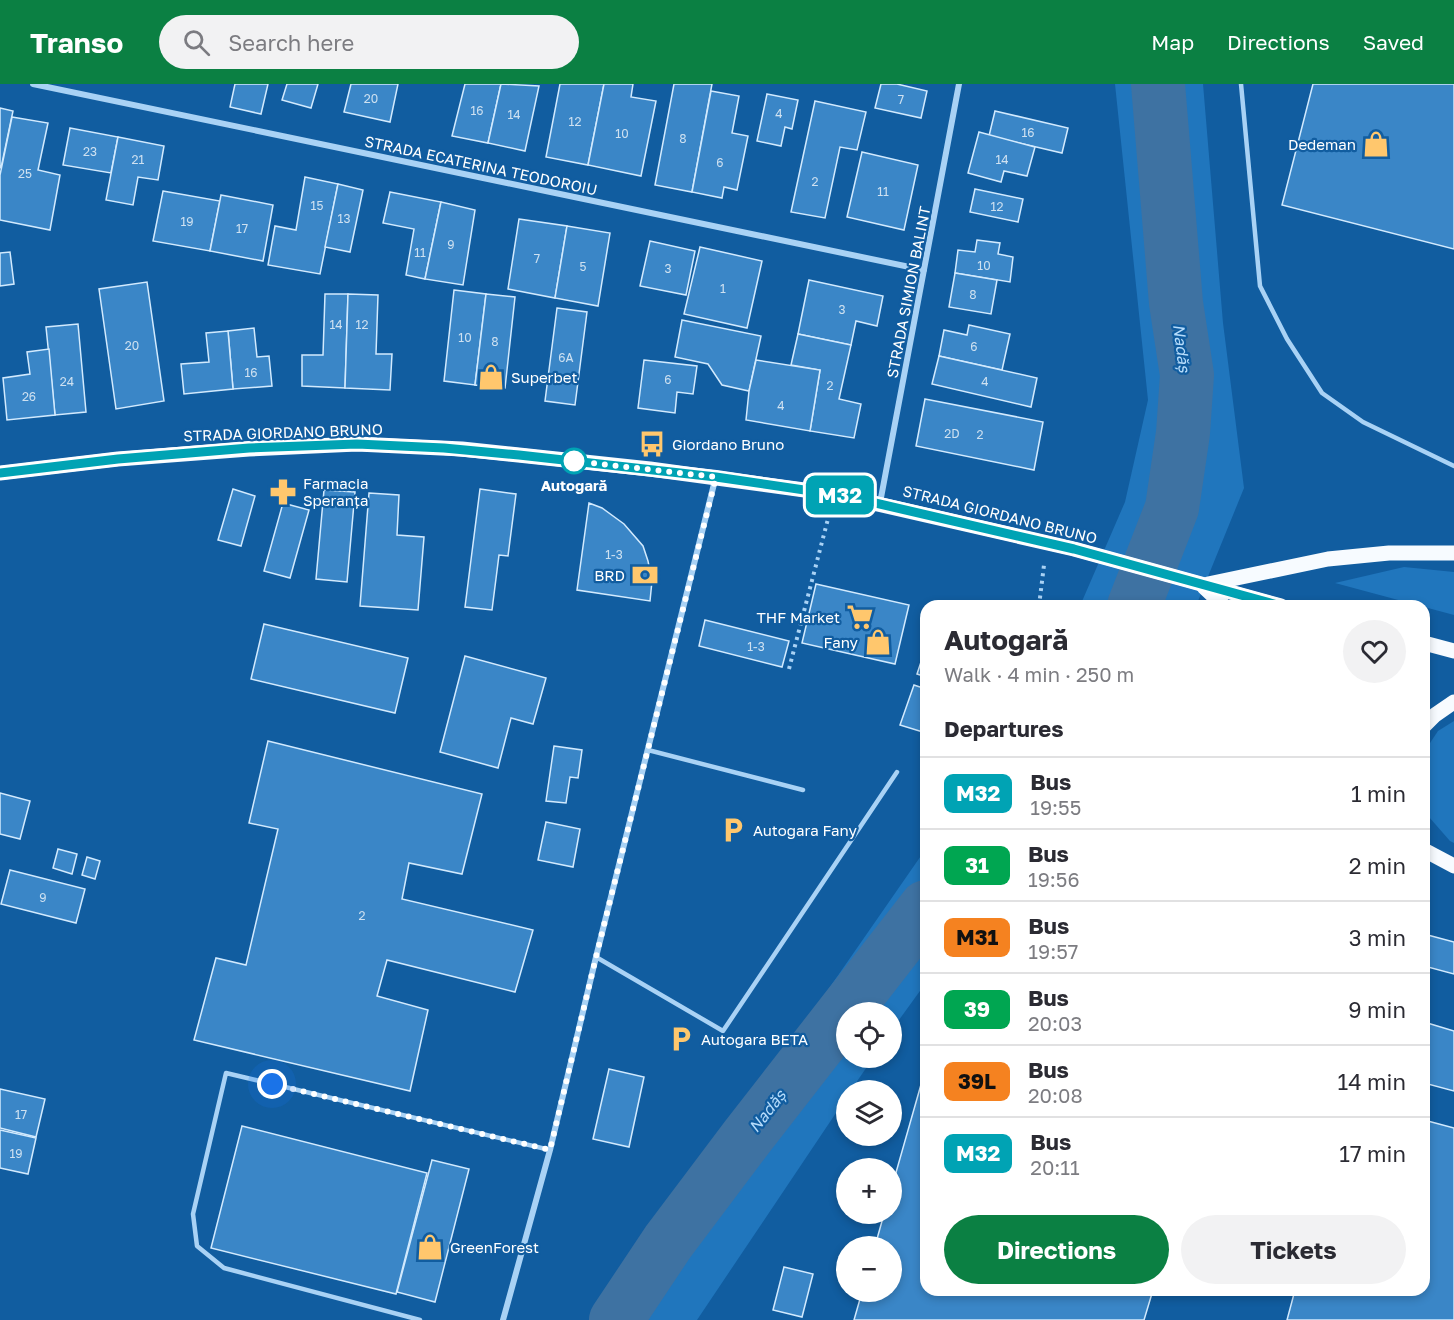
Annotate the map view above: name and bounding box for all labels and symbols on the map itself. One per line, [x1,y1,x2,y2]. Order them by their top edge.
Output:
house number: 20 [364,91,378,106]
house number: 7 [898,92,904,107]
house number: 16 [470,103,484,118]
house number: 4 [775,106,783,121]
house number: 14 [507,107,521,122]
house number: 12 [569,114,581,129]
house number: 16 [1021,125,1035,140]
house number: 10 [615,126,629,141]
shop icon: Dedeman [1361,129,1391,159]
house number: 8 [679,131,687,146]
street label: STRADA ECATERINA TEODOROIU [363,132,599,198]
place label: Dedeman [1288,135,1356,153]
house number: 23 [83,144,97,159]
house number: 21 [132,152,145,167]
house number: 14 [995,152,1009,167]
house number: 6 [716,155,724,170]
house number: 25 [18,166,32,181]
house number: 2 [812,174,819,189]
house number: 11 [877,184,889,199]
house number: 15 [311,198,323,213]
house number: 12 [991,199,1003,214]
street label: STRADA SIMION BALINT [882,204,934,380]
house number: 13 [338,211,350,226]
house number: 19 [180,214,194,229]
house number: 17 [236,221,248,236]
house number: 9 [447,237,455,252]
house number: 11 [414,245,426,260]
house number: 7 [534,251,540,266]
house number: 10 [977,258,991,273]
house number: 5 [580,259,587,274]
house number: 3 [664,261,672,276]
house number: 1 [720,281,726,296]
house number: 8 [969,287,977,302]
house number: 3 [838,302,846,317]
house number: 14 [329,317,343,332]
house number: 12 [356,317,368,332]
water label: Nadăș [1169,323,1195,375]
house number: 10 [458,330,472,345]
house number: 8 [491,334,499,349]
house number: 20 [125,338,139,353]
house number: 6 [970,339,978,354]
house number: 6A [558,350,574,365]
shop icon: Superbet [476,362,506,392]
house number: 16 [244,365,258,380]
place label: Superbet [511,368,577,386]
house number: 6 [664,372,672,387]
house number: 24 [60,374,74,389]
house number: 4 [981,374,989,389]
house number: 2 [827,378,834,393]
house number: 26 [22,389,36,404]
house number: 4 [777,398,785,413]
street label: STRADA GIORDANO BRUNO [183,420,383,444]
house number: 2D [944,426,960,441]
house number: 2 [977,427,984,442]
bus stop icon: Giordano Bruno [637,429,667,459]
place label: Giordano Bruno [672,435,784,453]
marker: Autogară [561,448,587,474]
place label: Farmacia Speranța [303,474,368,509]
place label: Autogară [541,476,608,494]
line badge: M32 [806,476,874,514]
pharmacy icon: Farmacia Speranța [268,477,298,507]
street label: STRADA GIORDANO BRUNO [901,481,1099,547]
house number: 1-3 [605,547,623,562]
bank icon: BRD [630,560,660,590]
place label: BRD [594,566,625,584]
supermarket icon: THF Market [845,602,875,632]
place label: THF Market [757,608,840,626]
shop icon: Fany [863,627,893,657]
place label: Fany [824,633,859,651]
house number: 1-3 [747,639,765,654]
parking icon: Autogara Fany [718,815,748,845]
place label: Autogara Fany [753,821,857,839]
house number: 9 [39,890,47,905]
house number: 2 [359,908,366,923]
parking icon: Autogara BETA [666,1024,696,1054]
place label: Autogara BETA [701,1030,808,1048]
your location [257,1069,287,1099]
water label: Nadăș [744,1085,791,1136]
house number: 17 [15,1107,27,1122]
house number: 19 [9,1146,23,1161]
shop icon: GreenForest [415,1232,445,1262]
place label: GreenForest [450,1238,539,1256]

